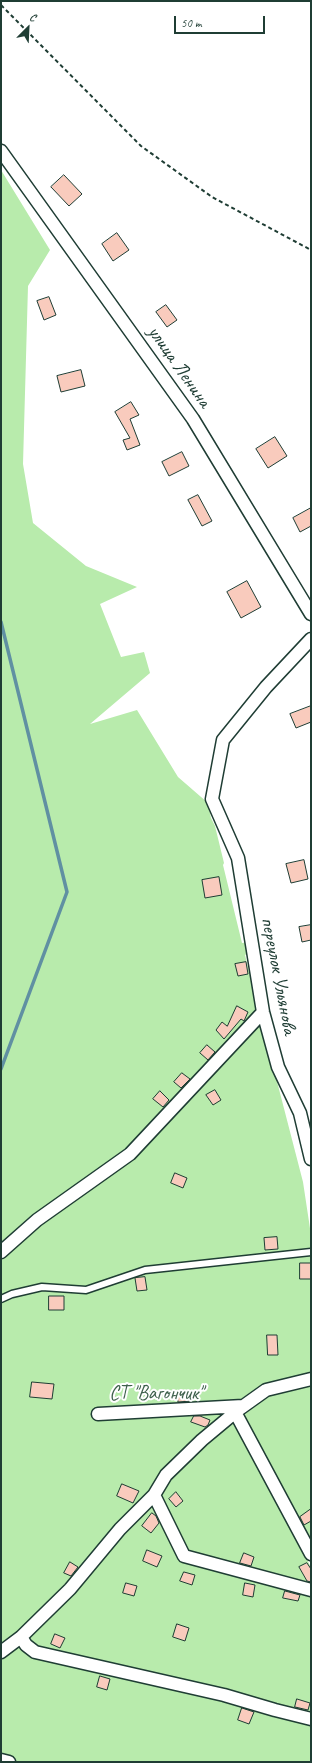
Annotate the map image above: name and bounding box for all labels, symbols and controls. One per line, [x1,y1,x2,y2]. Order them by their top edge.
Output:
north arrow [8,8,48,48]
scale bar [176,8,267,34]
text: С [28,10,38,25]
text: 50 m [181,15,201,31]
street label: улица Ленина [142,321,216,413]
street label: переулок Ульянова [255,915,301,1037]
park label: СТ "Вагончик" [109,1382,203,1406]

